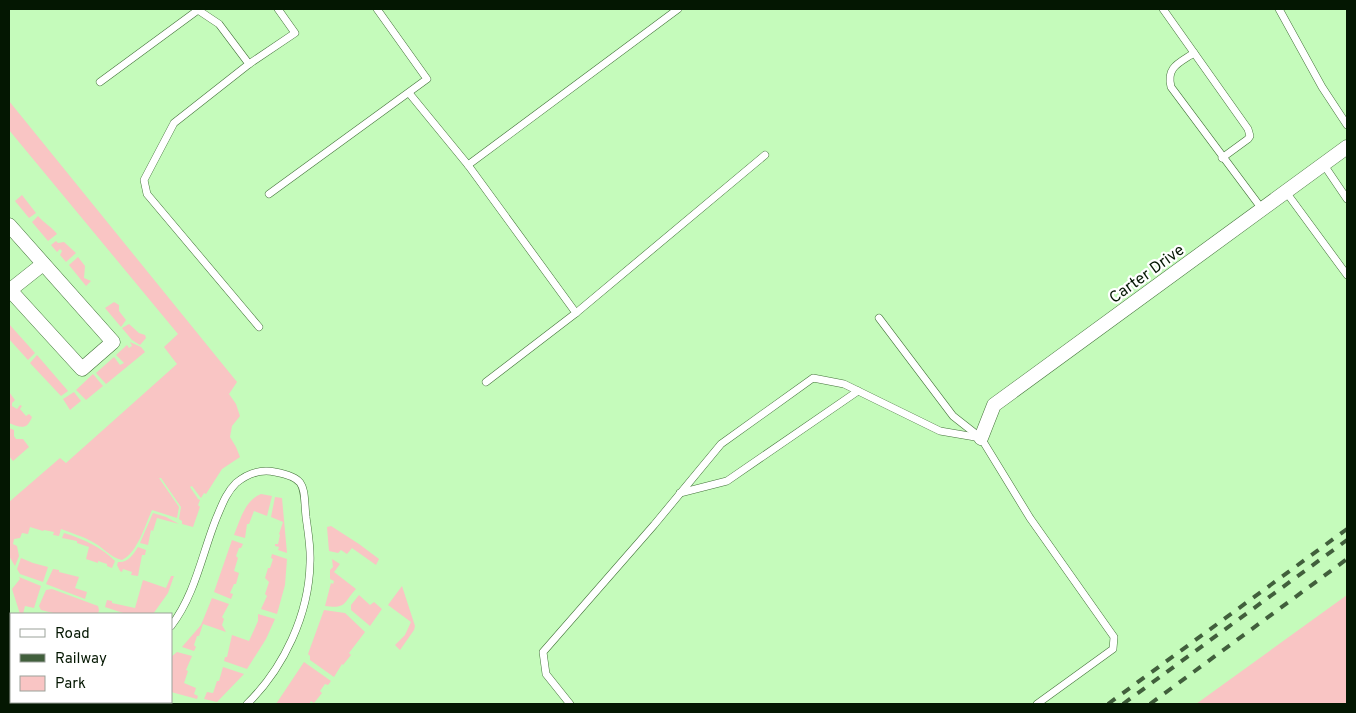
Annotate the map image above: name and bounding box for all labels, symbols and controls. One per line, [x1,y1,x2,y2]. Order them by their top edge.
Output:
street label: Carter Drive [1106,241,1189,309]
legend [10,613,172,703]
text: Road [55,625,90,644]
text: Railway [55,650,107,669]
text: Park [55,675,86,694]

